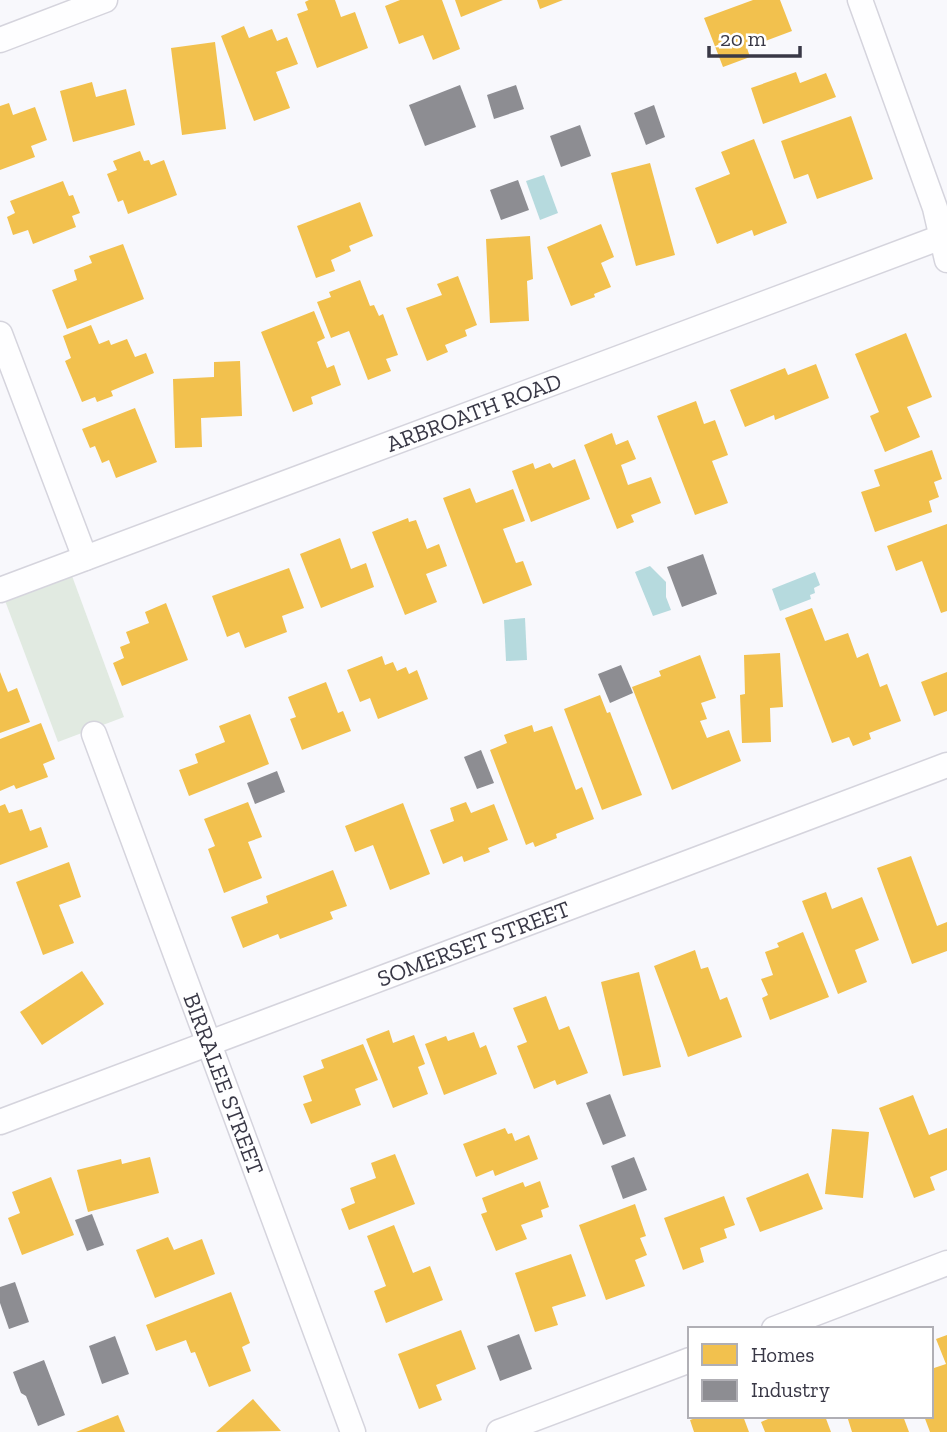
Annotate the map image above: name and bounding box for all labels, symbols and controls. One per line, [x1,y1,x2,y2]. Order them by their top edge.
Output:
scale bar [709,14,800,58]
text: 20 m [720,26,766,51]
street label: ARBROATH ROAD [382,367,565,458]
street label: SOMERSET STREET [373,894,574,993]
street label: BIRRALEE STREET [177,989,270,1178]
legend [688,1327,933,1418]
text: Homes [751,1342,814,1367]
text: Industry [751,1377,830,1402]

